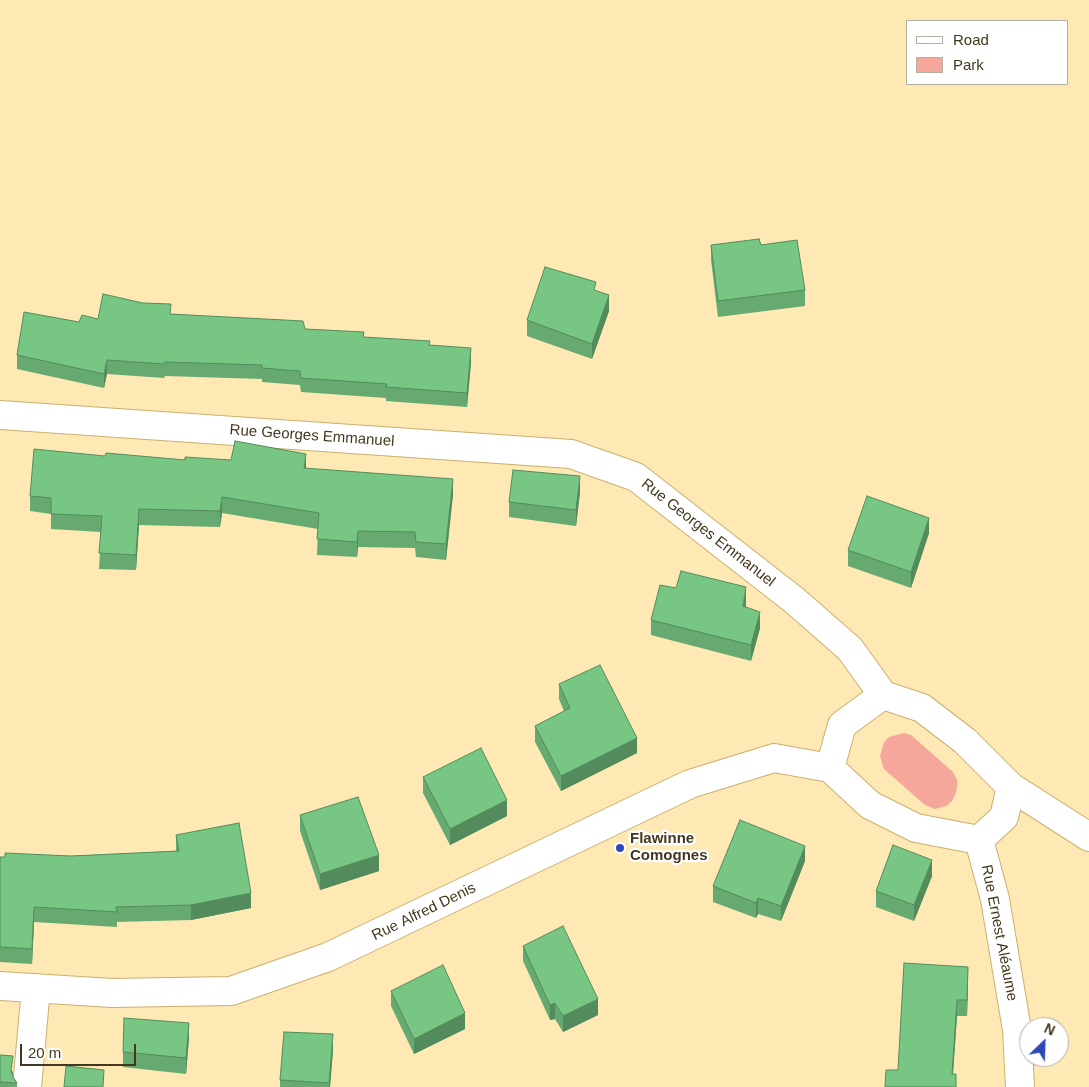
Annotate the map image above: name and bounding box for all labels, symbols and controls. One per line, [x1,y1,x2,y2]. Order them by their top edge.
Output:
legend [906,20,1069,85]
text: Road [953,31,989,48]
text: Park [953,56,984,73]
street label: Rue Georges Emmanuel [229,421,395,451]
street label: Rue Georges Emmanuel [637,475,779,591]
place label: Flawinne Comognes [630,830,708,865]
marker: Flawinne Comognes [614,842,626,854]
street label: Rue Ernest Aléaume [977,863,1021,1003]
street label: Rue Alfred Denis [369,879,479,945]
north arrow [1019,1017,1069,1067]
text: N [1042,1020,1058,1039]
scale bar [22,1034,139,1066]
text: 20 m [28,1044,61,1061]

